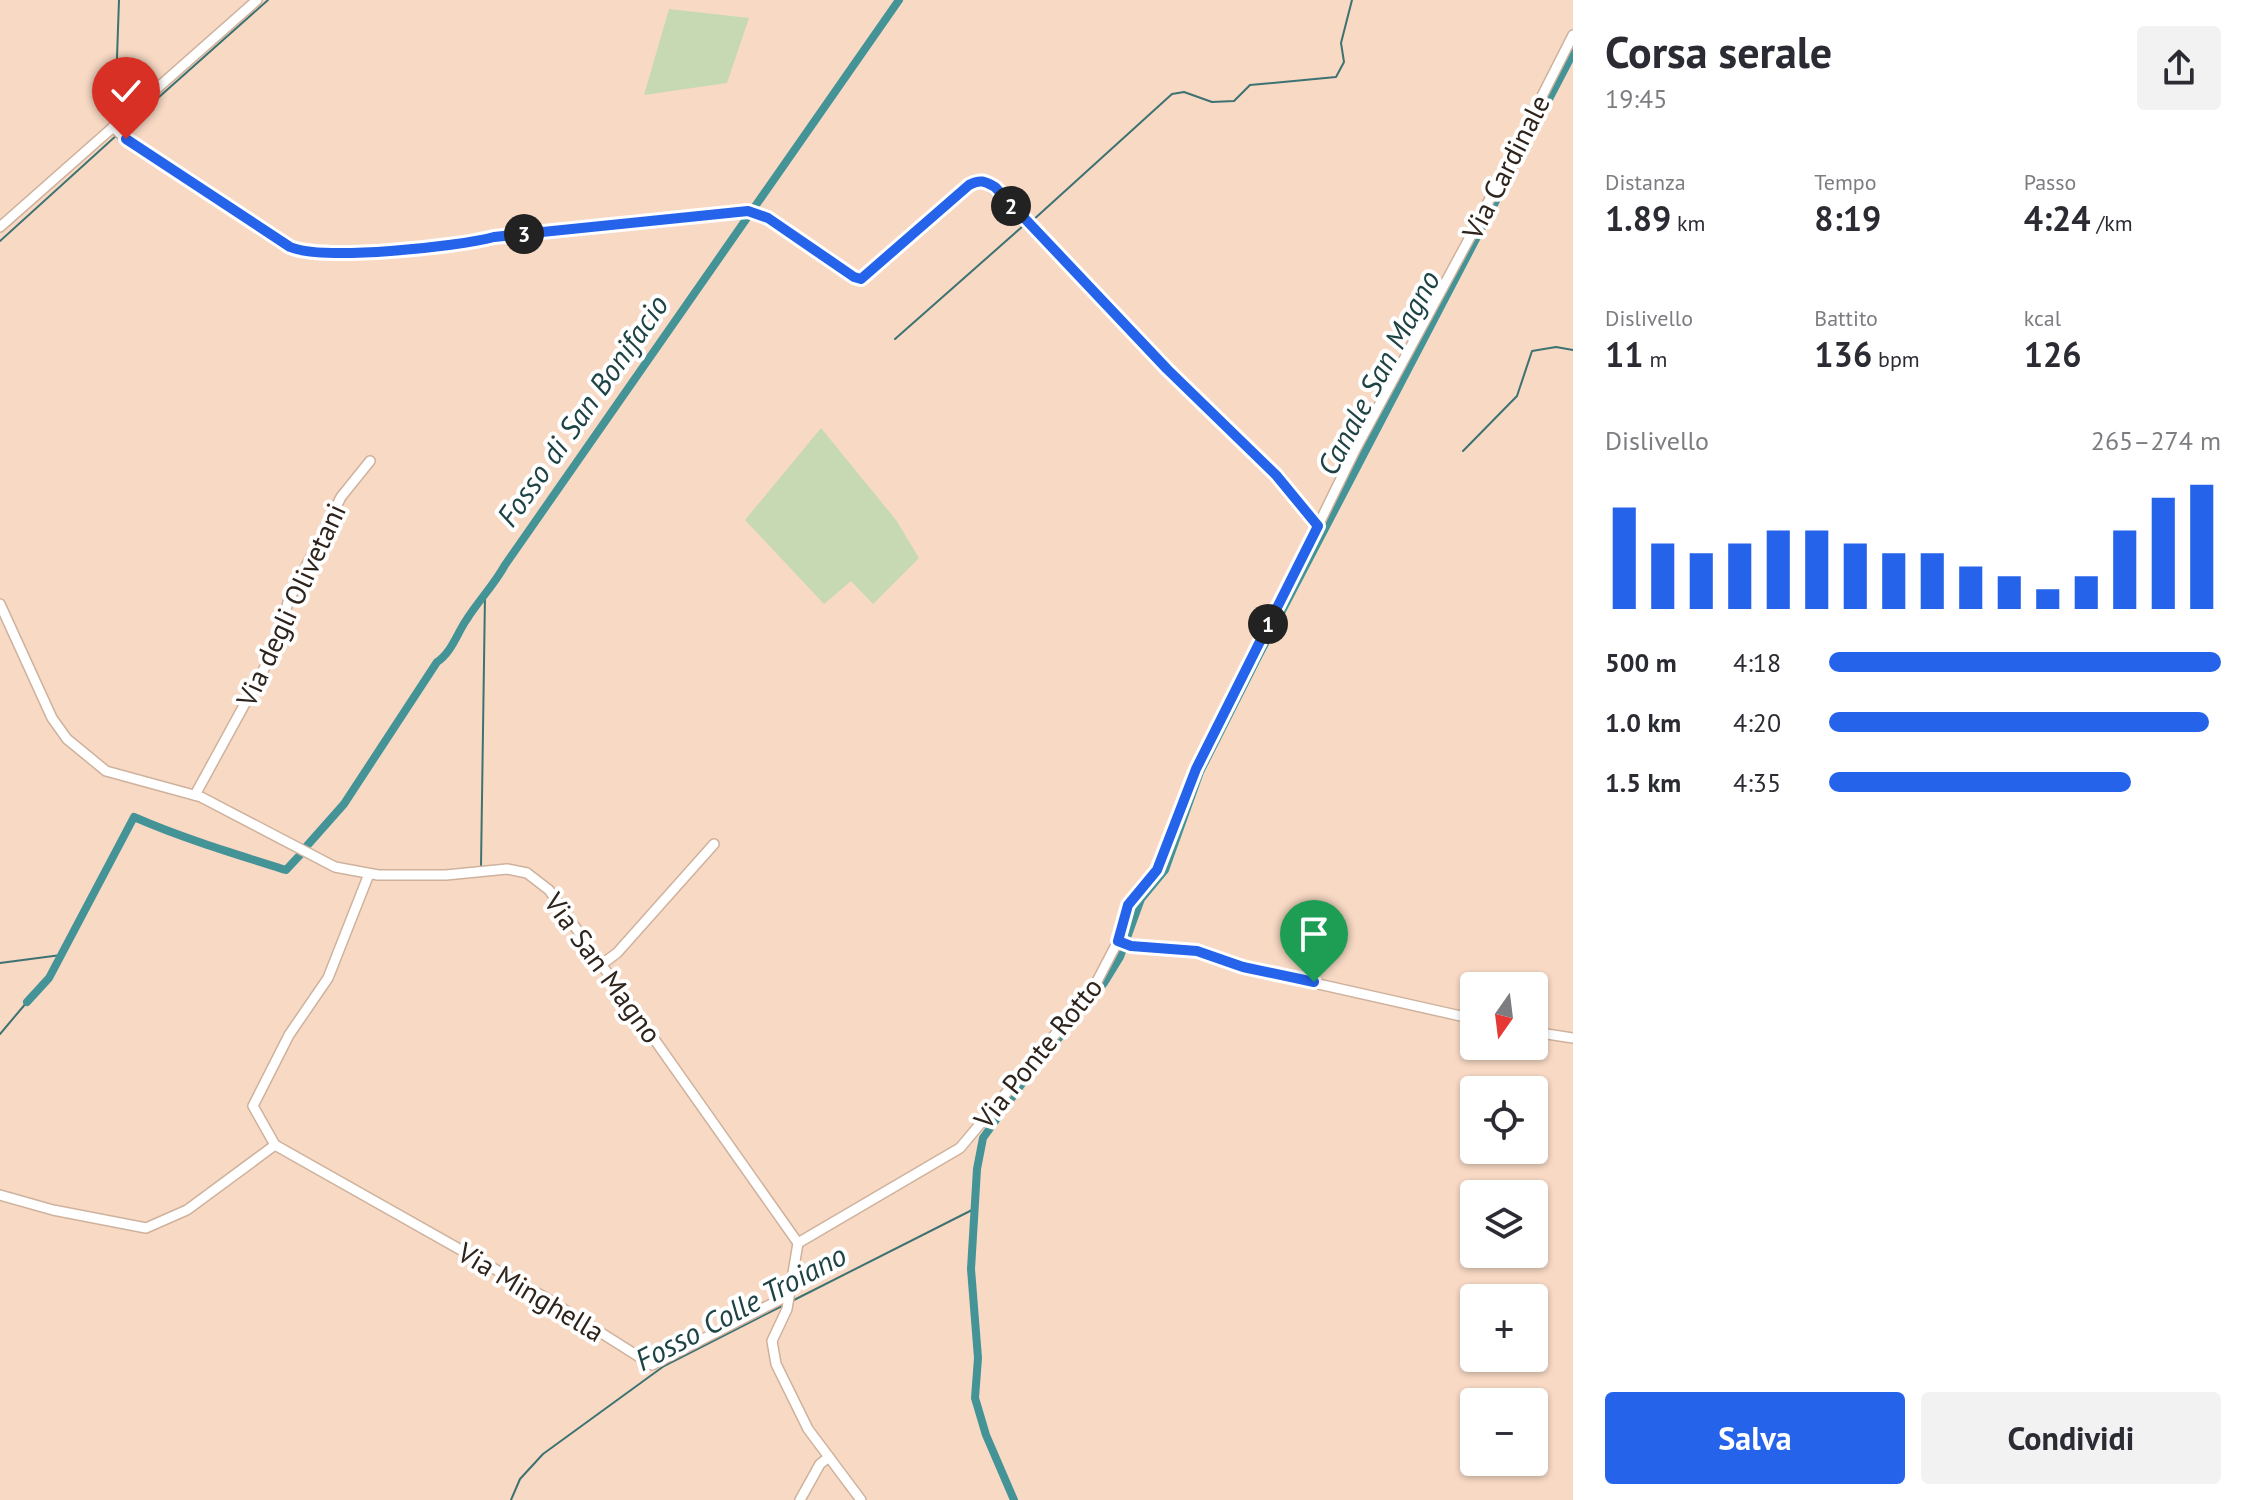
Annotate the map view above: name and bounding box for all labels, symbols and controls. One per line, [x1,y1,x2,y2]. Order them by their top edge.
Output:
text: Corsa serale [1605,23,1832,80]
button: share [2137,26,2221,110]
pin [92,57,160,139]
icon: check [104,69,148,113]
text: 19:45 [1605,82,1667,115]
street label: Via Cardinale [1453,88,1558,246]
text: Distanza [1605,168,1686,196]
text: Tempo [1814,168,1876,196]
text: Passo [2024,168,2076,196]
pin: 2 [991,186,1031,226]
text: 2 [1005,192,1017,220]
text: 1.89 [1605,196,1671,240]
text: 8:19 [1814,196,1881,240]
text: 4:24 [2024,196,2091,240]
text: km [1671,209,1705,237]
text: /km [2091,209,2133,237]
pin: 3 [504,214,544,254]
text: 3 [518,220,530,248]
water label: Canale San Magno [1307,263,1448,481]
water label: Fosso di San Bonifacio [487,287,676,534]
text: Dislivello [1605,304,1693,332]
text: Battito [1814,304,1878,332]
text: kcal [2024,304,2061,332]
text: 11 [1605,332,1644,376]
text: 136 [1814,332,1872,376]
text: 126 [2024,332,2082,376]
text: m [1644,345,1667,373]
text: bpm [1872,345,1920,373]
text: Dislivello [1605,424,1709,457]
text: 265–274 m [2091,424,2221,457]
street label: Via degli Olivetani [227,497,354,713]
pin: 1 [1248,604,1288,644]
text: 1 [1262,610,1274,638]
text: 500 m [1605,646,1677,679]
text: 4:18 [1733,646,1781,679]
text: 1.0 km [1605,706,1681,739]
text: 4:20 [1733,706,1781,739]
text: 1.5 km [1605,766,1681,799]
text: 4:35 [1733,766,1781,799]
street label: Via San Magno [536,884,671,1050]
pin [1280,900,1348,982]
icon: arrive [1292,912,1336,956]
street label: Via Ponte Rotto [965,969,1110,1137]
north arrow [1460,972,1548,1060]
map controls [1460,972,1548,1476]
button: locate [1460,1076,1548,1164]
button: layers [1460,1180,1548,1268]
street label: Via Minghella [450,1233,611,1350]
water label: Fosso Colle Troiano [628,1235,853,1379]
button: + [1460,1284,1548,1372]
button: − [1460,1388,1548,1476]
button: Salva [1605,1392,1905,1484]
button: Condividi [1921,1392,2221,1484]

